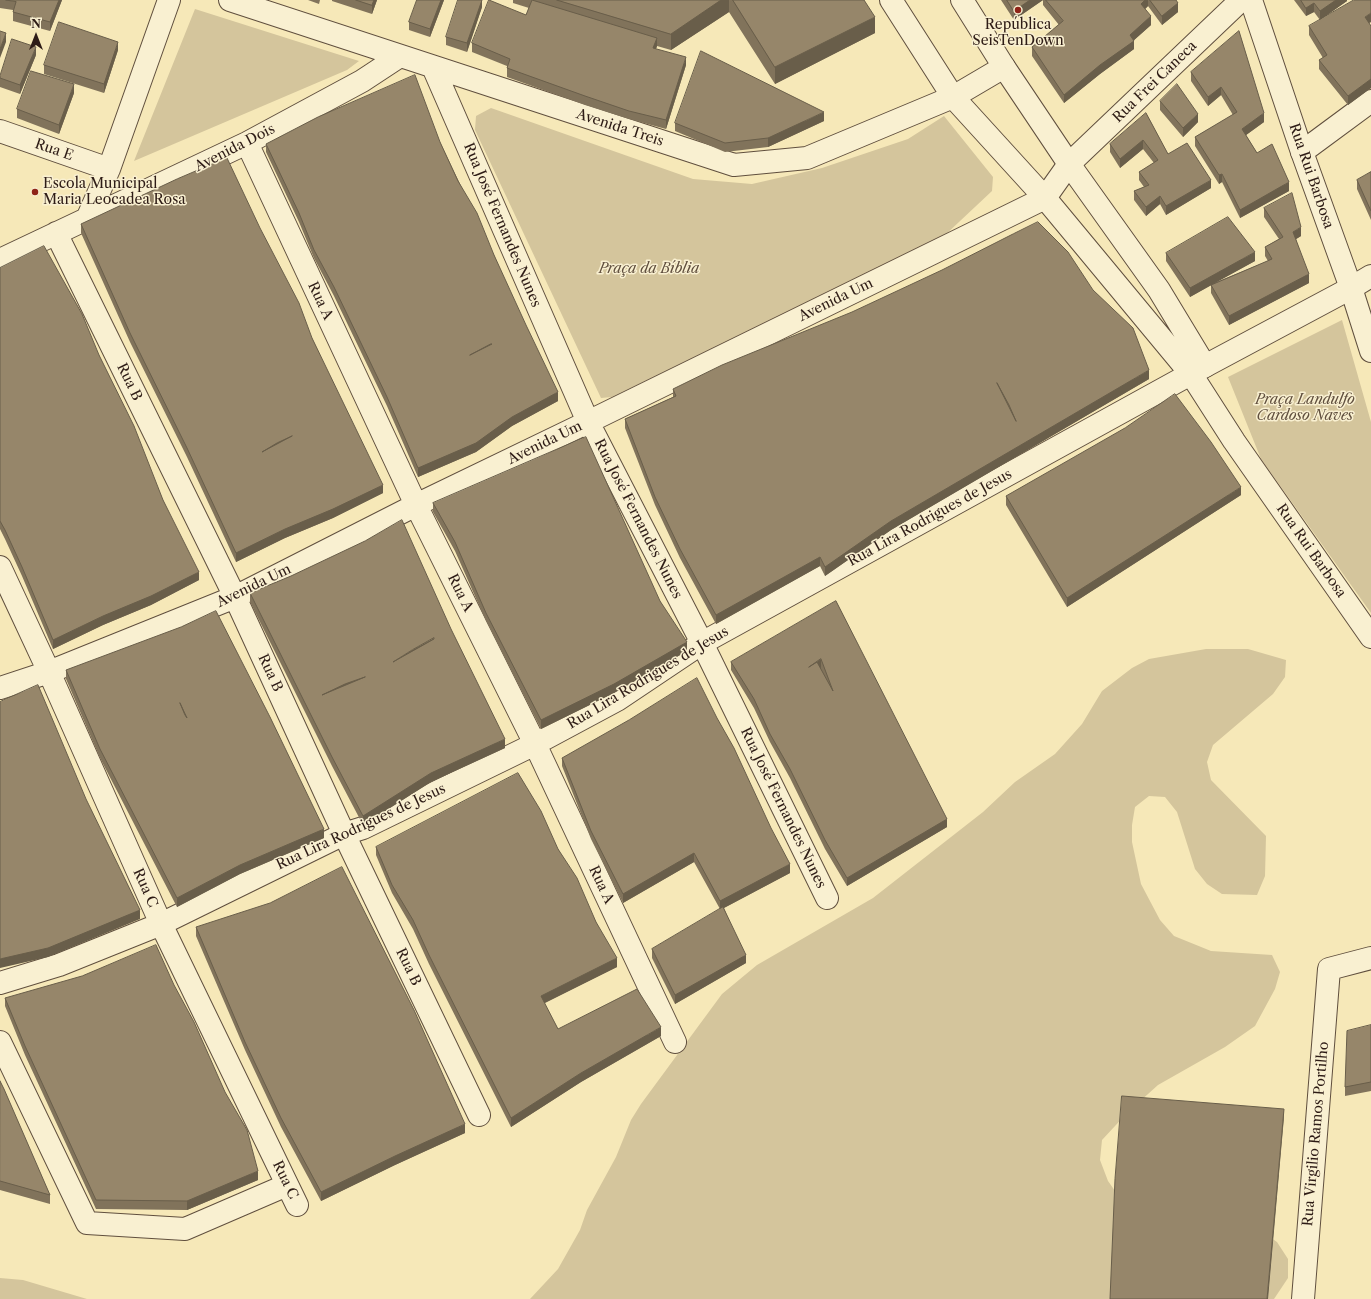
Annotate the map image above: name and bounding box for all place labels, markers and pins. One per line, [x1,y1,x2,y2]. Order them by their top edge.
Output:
marker: República SeisTenDown [1013,5,1023,15]
place label: República SeisTenDown [972,17,1064,50]
place label: Escola Municipal Maria Leocadea Rosa [43,176,186,208]
marker: Escola Municipal Maria Leocadea Rosa [30,187,40,197]

